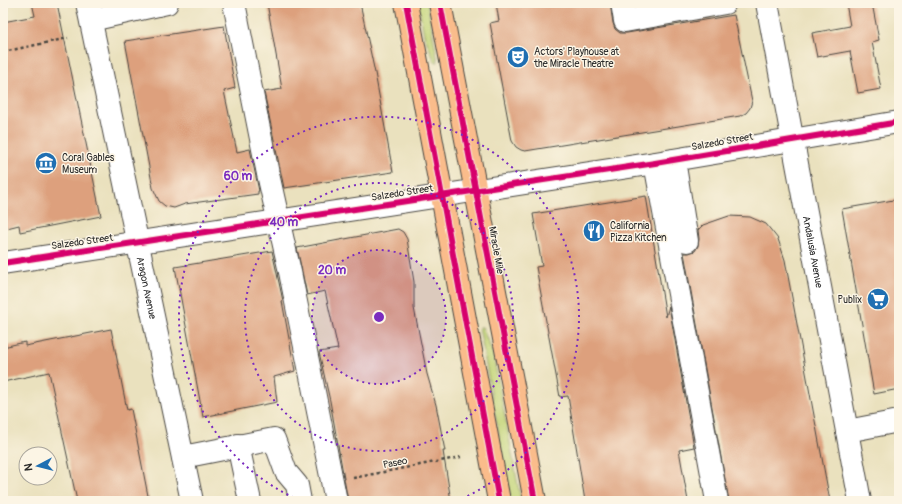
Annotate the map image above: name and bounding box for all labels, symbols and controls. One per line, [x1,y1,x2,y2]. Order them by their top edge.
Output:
theatre icon: Actors' Playhouse at the Miracle Theatre [505,44,531,70]
place label: Actors' Playhouse at the Miracle Theatre [533,46,620,70]
street label: Salzedo Street [690,130,755,153]
museum icon: Coral Gables Museum [33,150,59,176]
place label: Coral Gables Museum [62,152,115,176]
text: 60 m [224,169,253,184]
street label: Salzedo Street [370,182,435,204]
text: 40 m [269,215,299,230]
street label: Andalusia Avenue [800,215,825,289]
restaurant icon: California Pizza Kitchen [581,218,607,244]
place label: California Pizza Kitchen [610,220,667,244]
street label: Miracle Mile [486,225,506,275]
street label: Salzedo Street [50,232,115,252]
street label: Aragon Avenue [134,256,159,320]
text: 20 m [318,263,346,278]
supermarket icon: Publix [865,286,891,312]
place label: Publix [837,294,862,306]
centre of rings [372,310,386,324]
north arrow [18,446,58,486]
street label: Paseo [382,455,409,471]
text: N [22,462,35,472]

